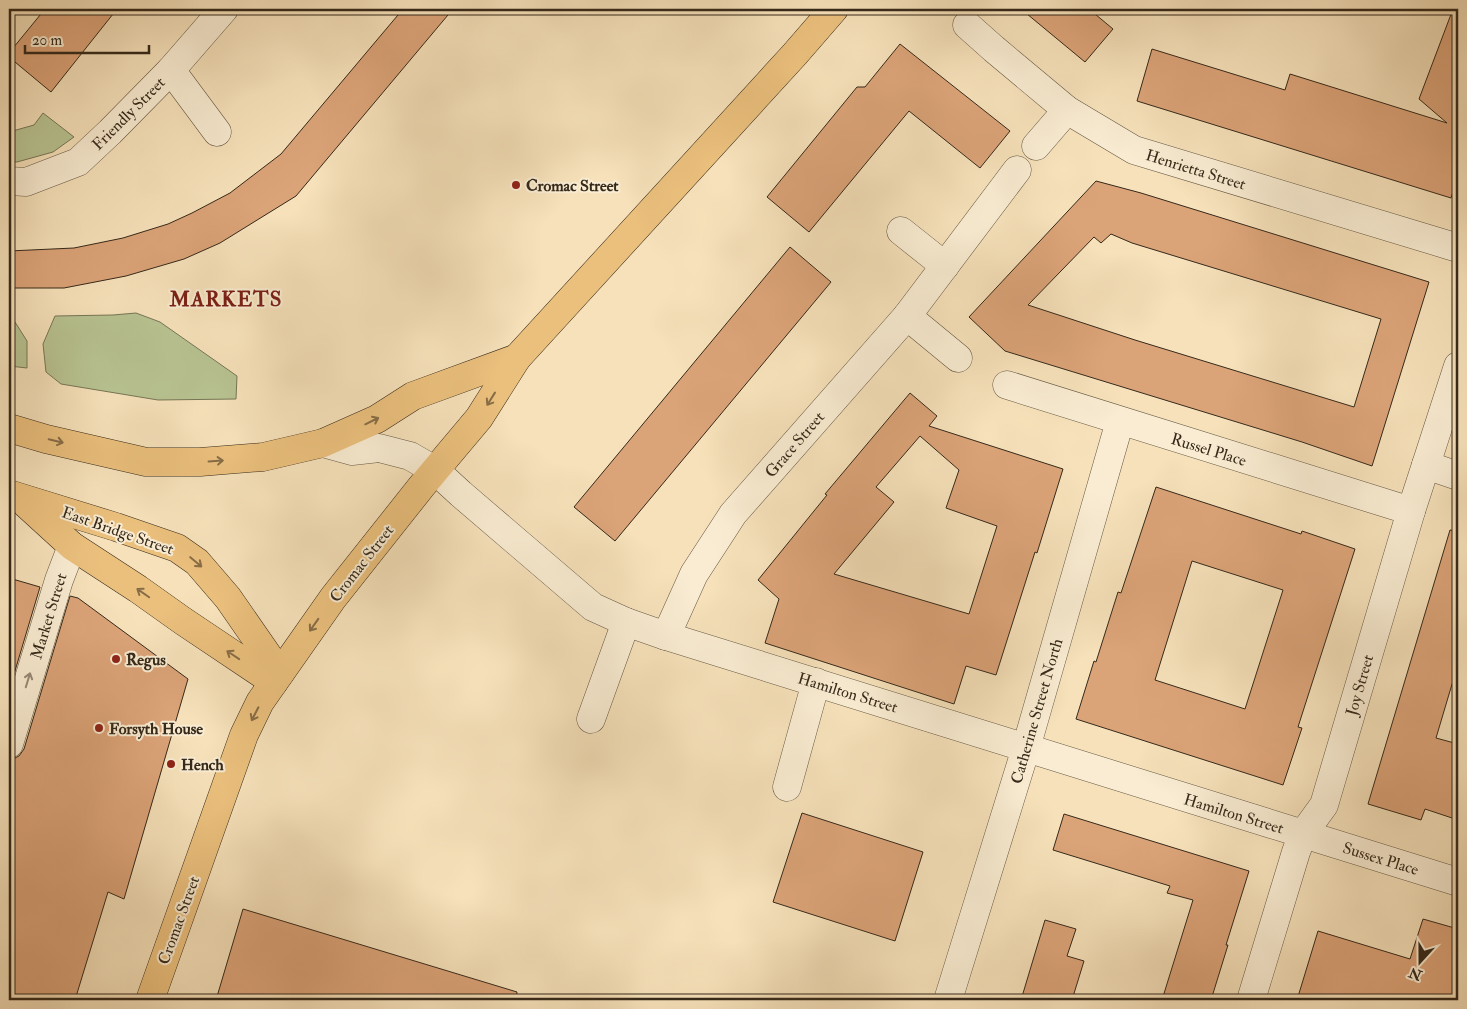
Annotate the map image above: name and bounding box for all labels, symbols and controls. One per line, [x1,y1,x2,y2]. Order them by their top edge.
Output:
scale bar [25,22,149,54]
text: 20 m [32,31,62,50]
street label: Friendly Street [88,73,170,155]
street label: Henrietta Street [1143,145,1248,195]
place label: Cromac Street [526,176,619,196]
marker: Cromac Street [510,179,522,191]
district label: MARKETS [169,286,282,313]
one-way arrow [485,392,496,406]
street label: Grace Street [761,408,829,482]
one-way arrow [364,415,379,425]
street label: Russel Place [1169,429,1249,471]
one-way arrow [47,437,63,446]
one-way arrow [208,456,224,465]
street label: East Bridge Street [59,502,176,559]
street label: Cromac Street [325,521,398,606]
one-way arrow [189,557,202,568]
street label: Market Street [26,571,72,662]
one-way arrow [137,588,151,598]
one-way arrow [309,617,319,631]
street label: Catherine Street North [1007,636,1067,786]
place label: Regus [126,650,166,671]
one-way arrow [227,650,241,660]
street label: Joy Street [1341,652,1379,719]
marker: Regus [110,653,122,665]
street label: Hamilton Street [795,668,900,718]
one-way arrow [24,673,34,689]
one-way arrow [250,706,259,721]
place label: Forsyth House [109,719,203,740]
marker: Forsyth House [93,722,105,734]
place label: Hench [181,755,224,775]
marker: Hench [165,758,177,770]
street label: Hamilton Street [1181,789,1286,839]
street label: Sussex Place [1340,838,1421,880]
street label: Cromac Street [154,873,204,967]
north arrow [1394,936,1444,986]
text: N [1406,963,1425,984]

